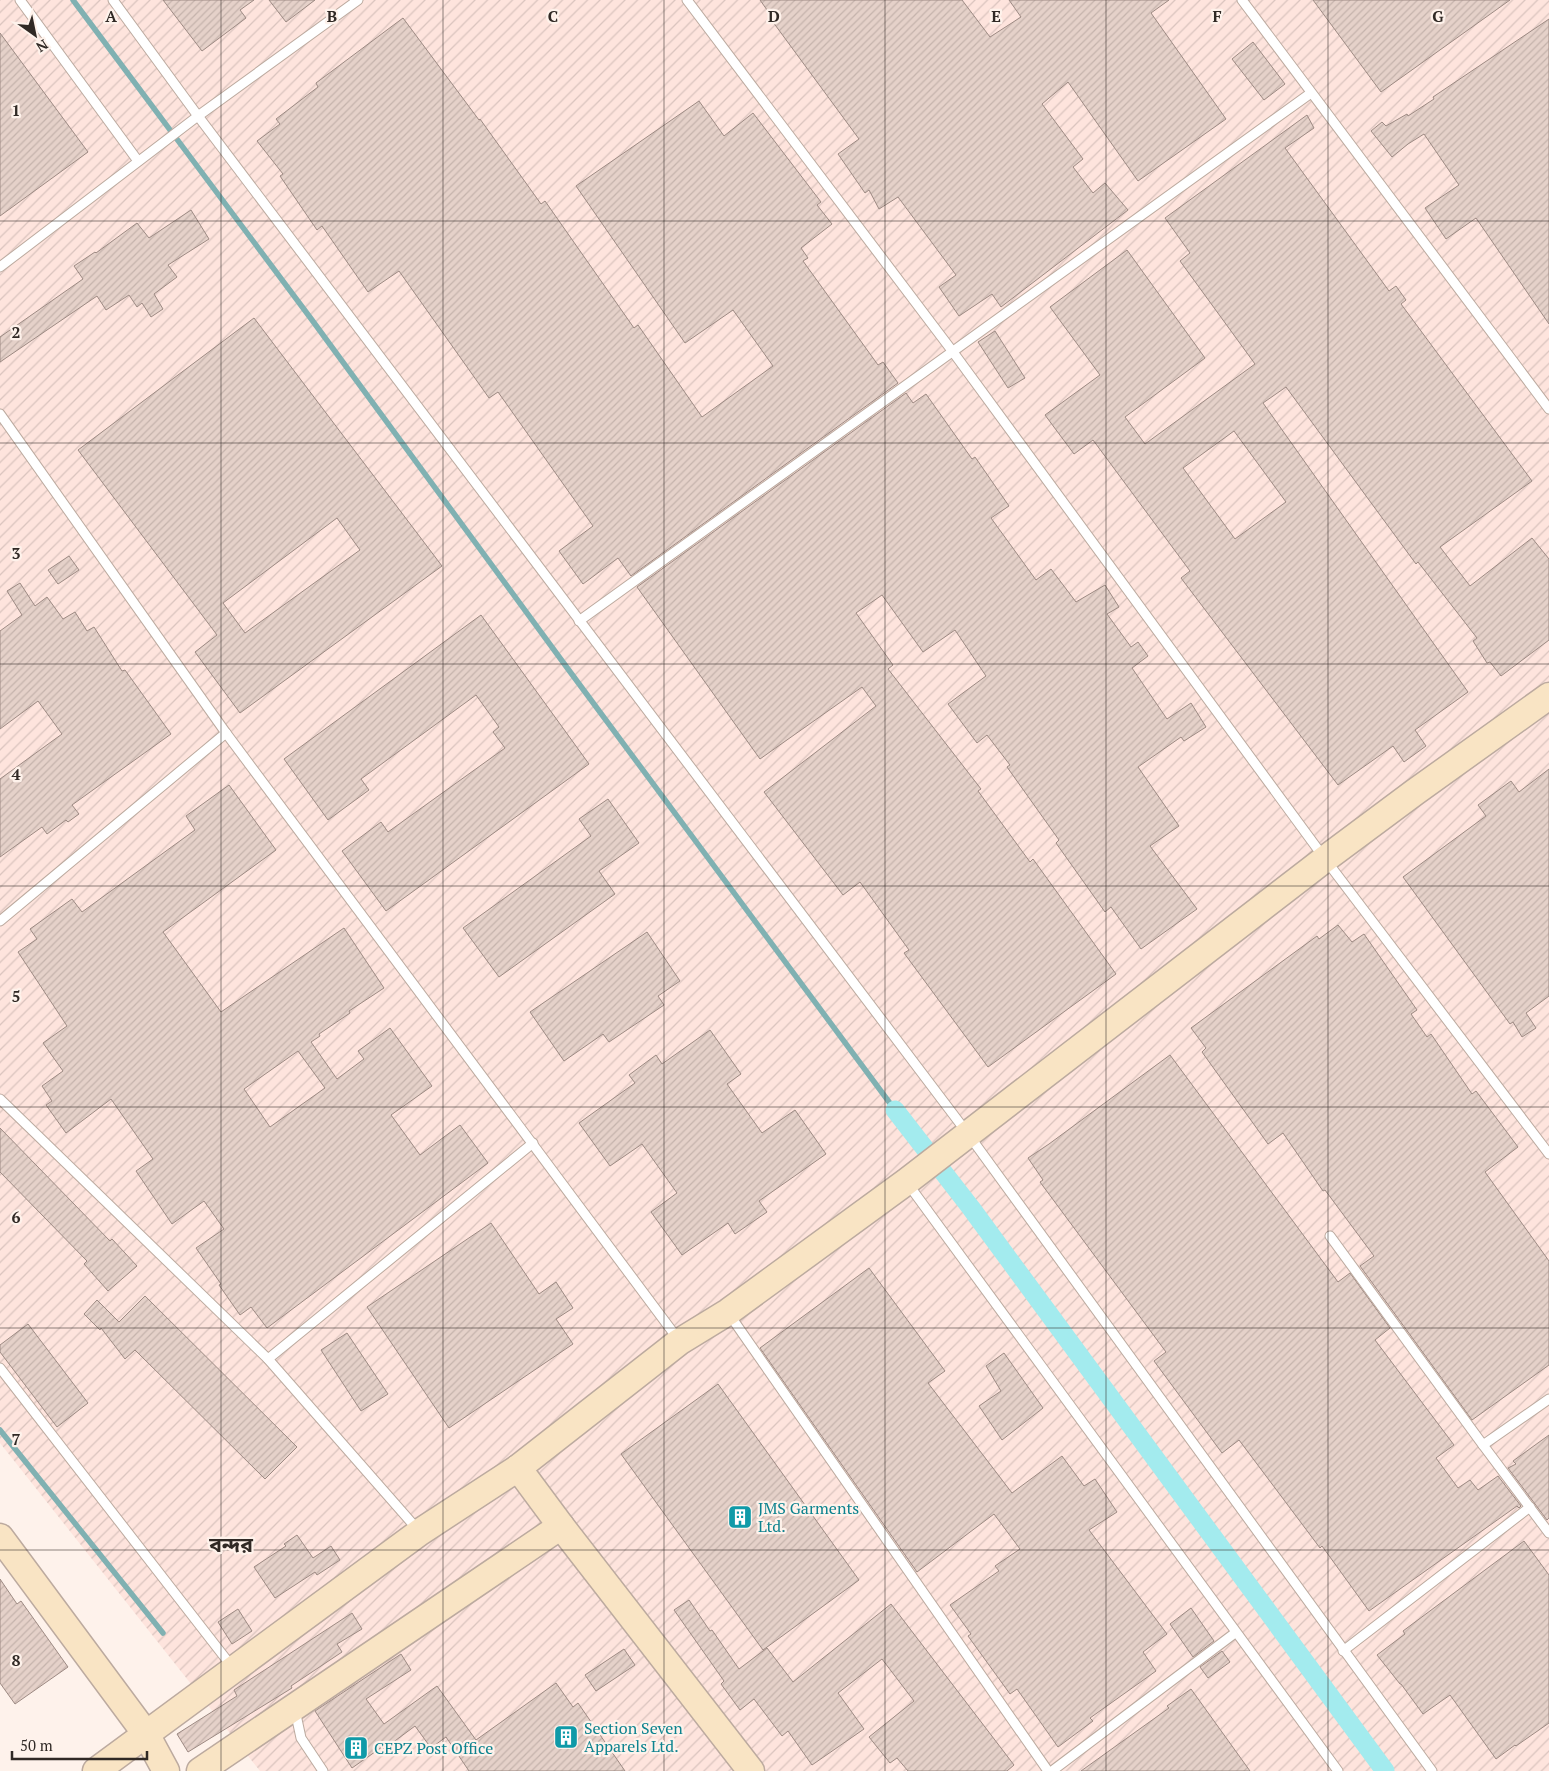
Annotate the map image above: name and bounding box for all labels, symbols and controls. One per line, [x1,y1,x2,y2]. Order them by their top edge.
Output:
text: A [105,5,117,27]
text: B [327,5,337,27]
text: C [548,5,558,27]
text: D [768,5,780,27]
text: E [991,5,1001,27]
text: F [1212,5,1222,27]
text: G [1432,5,1444,27]
north arrow [10,10,60,60]
text: N [32,35,52,57]
text: 1 [11,99,21,121]
text: 2 [11,321,21,343]
text: 3 [11,542,21,564]
text: 4 [11,763,21,785]
text: 5 [11,985,21,1007]
text: 6 [11,1206,21,1228]
text: 7 [11,1428,21,1450]
place label: JMS Garments Ltd. [758,1497,859,1537]
building icon: JMS Garments Ltd. [727,1504,753,1530]
district label: বন্দর [208,1530,253,1558]
text: 8 [11,1649,21,1671]
place label: Section Seven Apparels Ltd. [584,1717,683,1757]
building icon: Section Seven Apparels Ltd. [553,1724,579,1750]
scale bar [12,1728,148,1760]
text: 50 m [20,1735,53,1755]
building icon: CEPZ Post Office [343,1735,369,1761]
place label: CEPZ Post Office [374,1737,493,1759]

